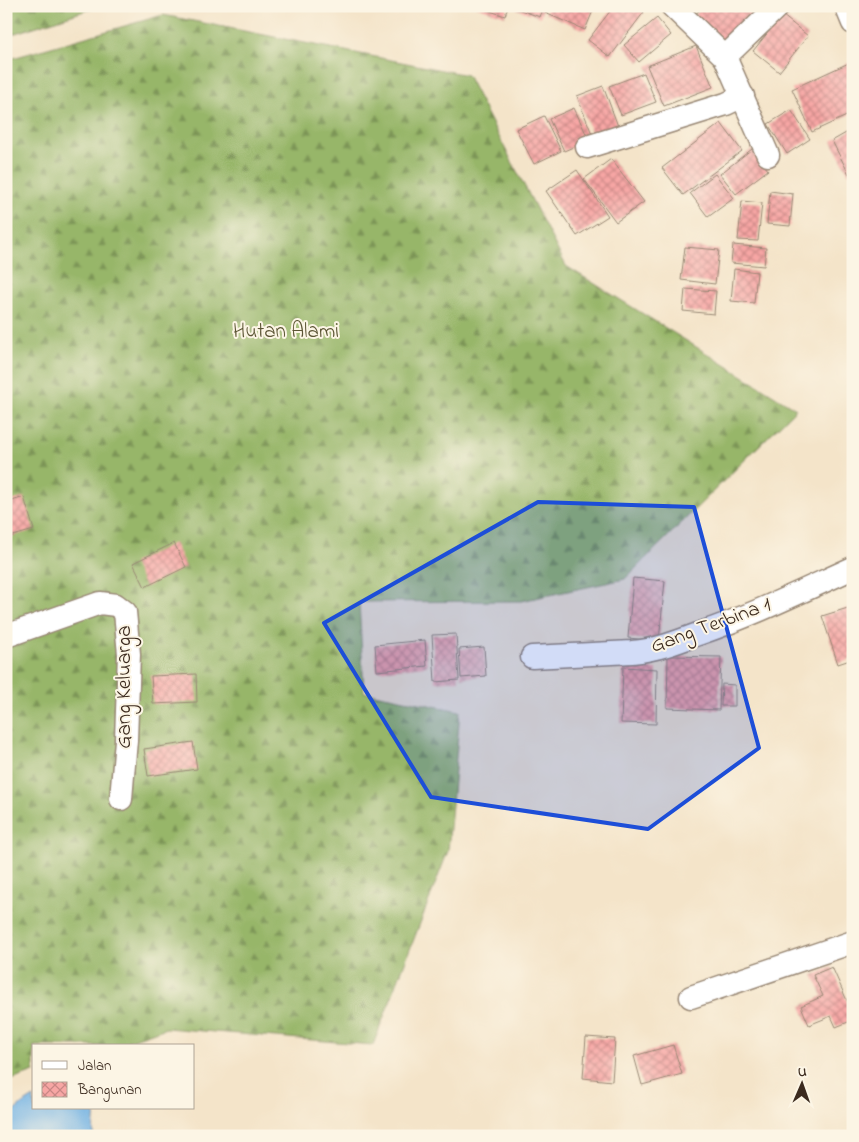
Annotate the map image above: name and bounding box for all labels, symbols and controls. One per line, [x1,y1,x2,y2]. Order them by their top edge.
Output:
park label: Hutan Alami [233,317,339,347]
street label: Gang Terbina 1 [647,590,776,664]
street label: Gang Keluarga [110,625,142,749]
legend [32,1044,195,1110]
text: Jalan [78,1055,111,1077]
north arrow [776,1060,826,1110]
text: U [798,1062,807,1083]
text: Bangunan [77,1079,142,1102]

